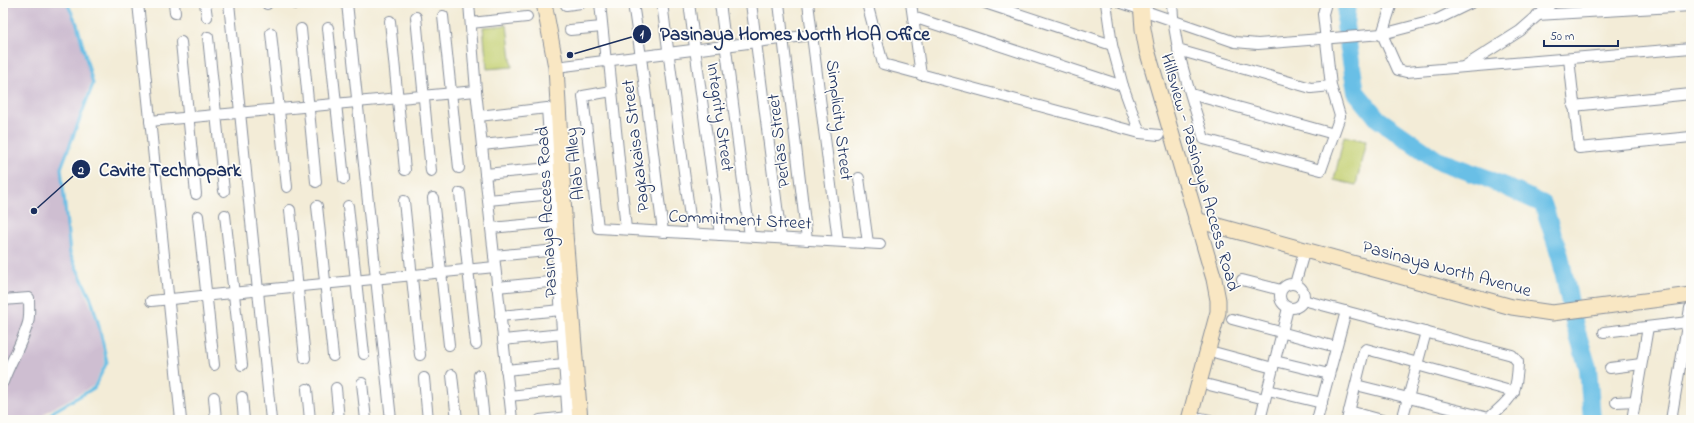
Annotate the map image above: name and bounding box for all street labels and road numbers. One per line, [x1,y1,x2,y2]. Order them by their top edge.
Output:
street label: Hillsview - Pasinaya Access Road [1153,51,1245,294]
street label: Simplicity Street [818,58,858,182]
street label: Integrity Street [697,61,740,174]
street label: Pagkakaisa Street [616,78,659,214]
street label: Perlas Street [761,92,799,189]
street label: Pasinaya Access Road [531,126,565,298]
street label: Alab Alley [559,126,593,201]
street label: Commitment Street [668,204,812,238]
street label: Pasinaya North Avenue [1359,235,1535,305]

